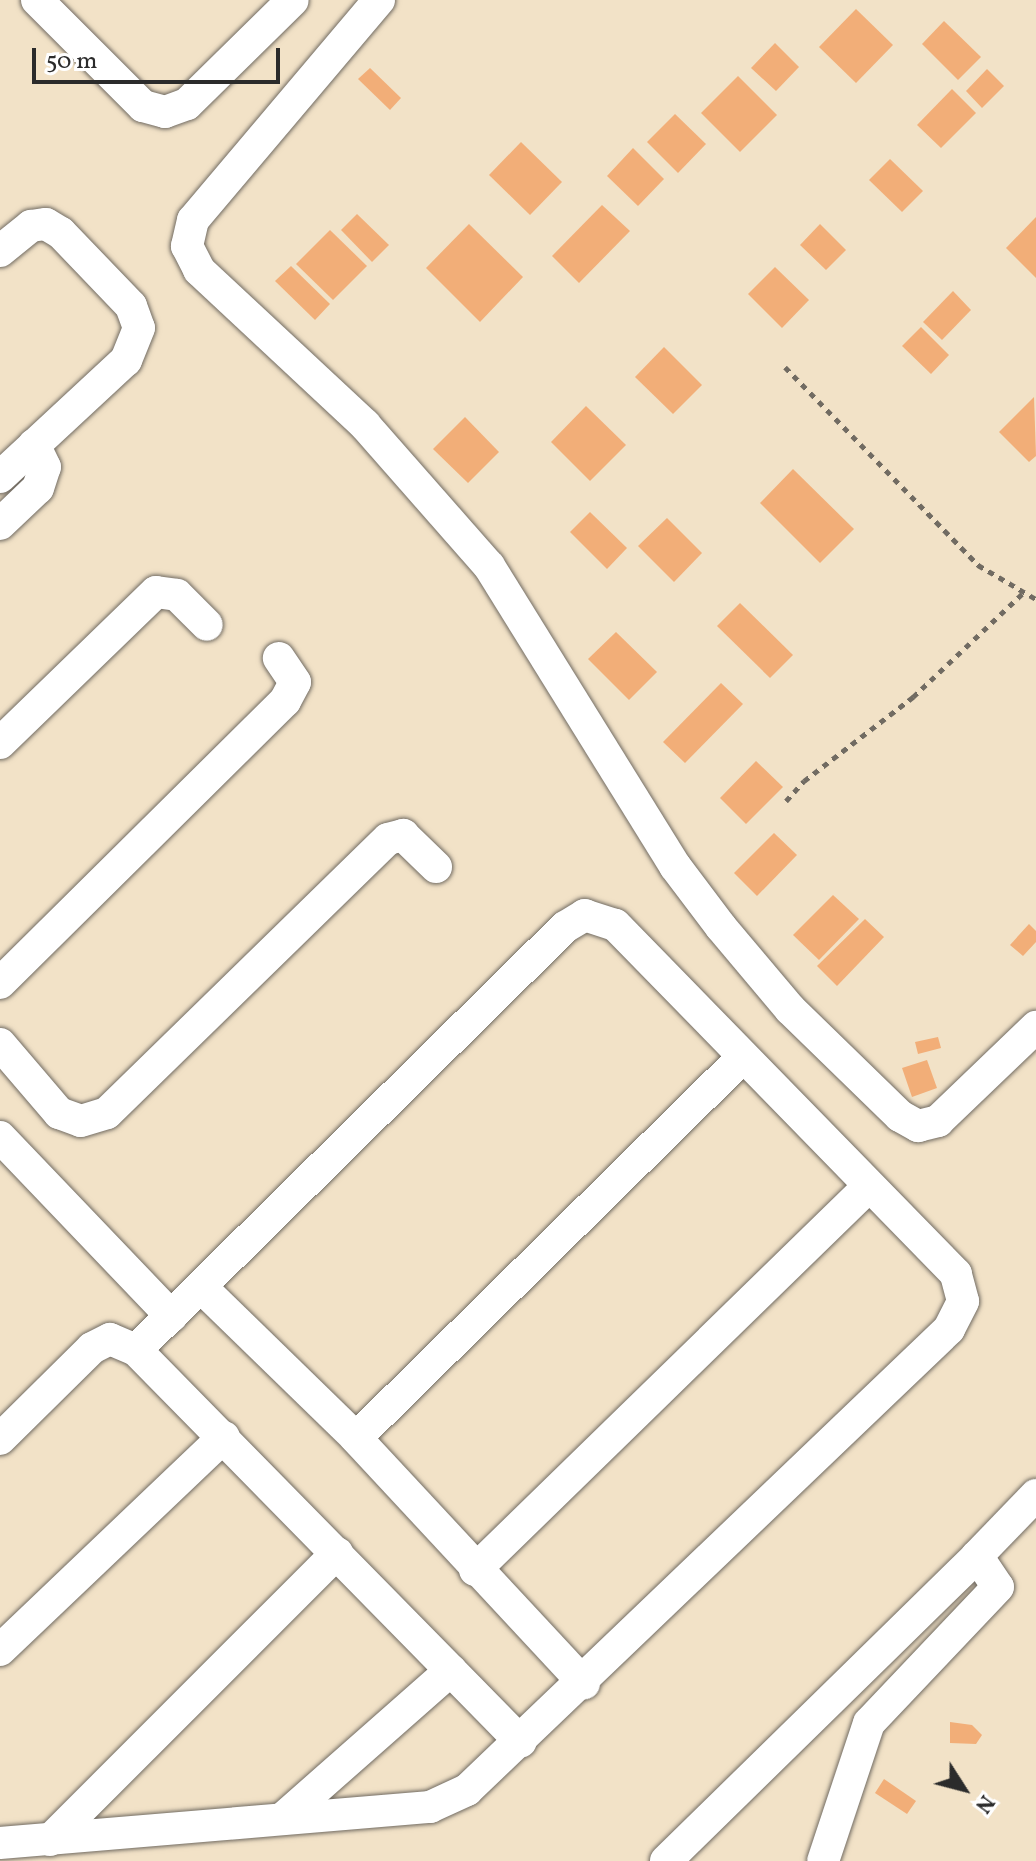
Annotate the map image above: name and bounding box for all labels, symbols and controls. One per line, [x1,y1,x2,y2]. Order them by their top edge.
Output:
scale bar [36,32,284,82]
text: 50 m [46,45,98,79]
north arrow [924,1749,1004,1829]
text: N [967,1788,1001,1819]

